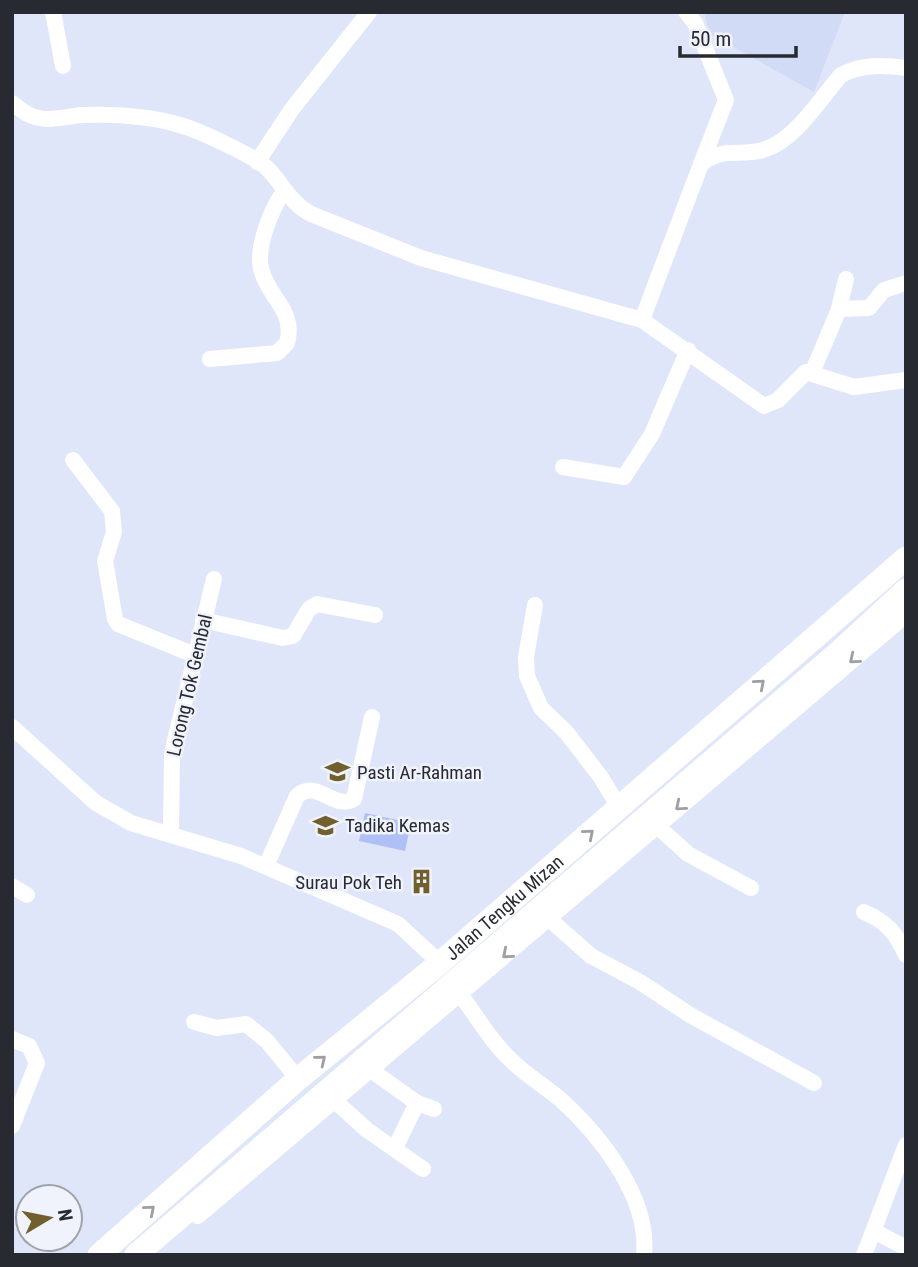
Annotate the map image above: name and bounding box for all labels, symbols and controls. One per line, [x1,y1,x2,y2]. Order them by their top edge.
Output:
scale bar [680,14,796,58]
text: 50 m [690,27,731,51]
street label: Lorong Tok Gembal [162,612,217,758]
one-way arrow [849,651,862,663]
one-way arrow [752,680,765,692]
school or university icon: Pasti Ar-Rahman [323,758,351,786]
place label: Pasti Ar-Rahman [357,761,482,784]
one-way arrow [676,798,689,810]
school or university icon: Tadika Kemas [311,811,339,839]
place label: Tadika Kemas [345,814,450,837]
one-way arrow [580,830,593,842]
street label: Jalan Tengku Mizan [441,850,568,965]
building icon: Surau Pok Teh [408,868,436,896]
place label: Surau Pok Teh [295,871,402,894]
one-way arrow [502,946,515,958]
one-way arrow [313,1056,326,1068]
north arrow [14,1183,84,1253]
one-way arrow [142,1205,155,1218]
text: N [53,1207,78,1223]

